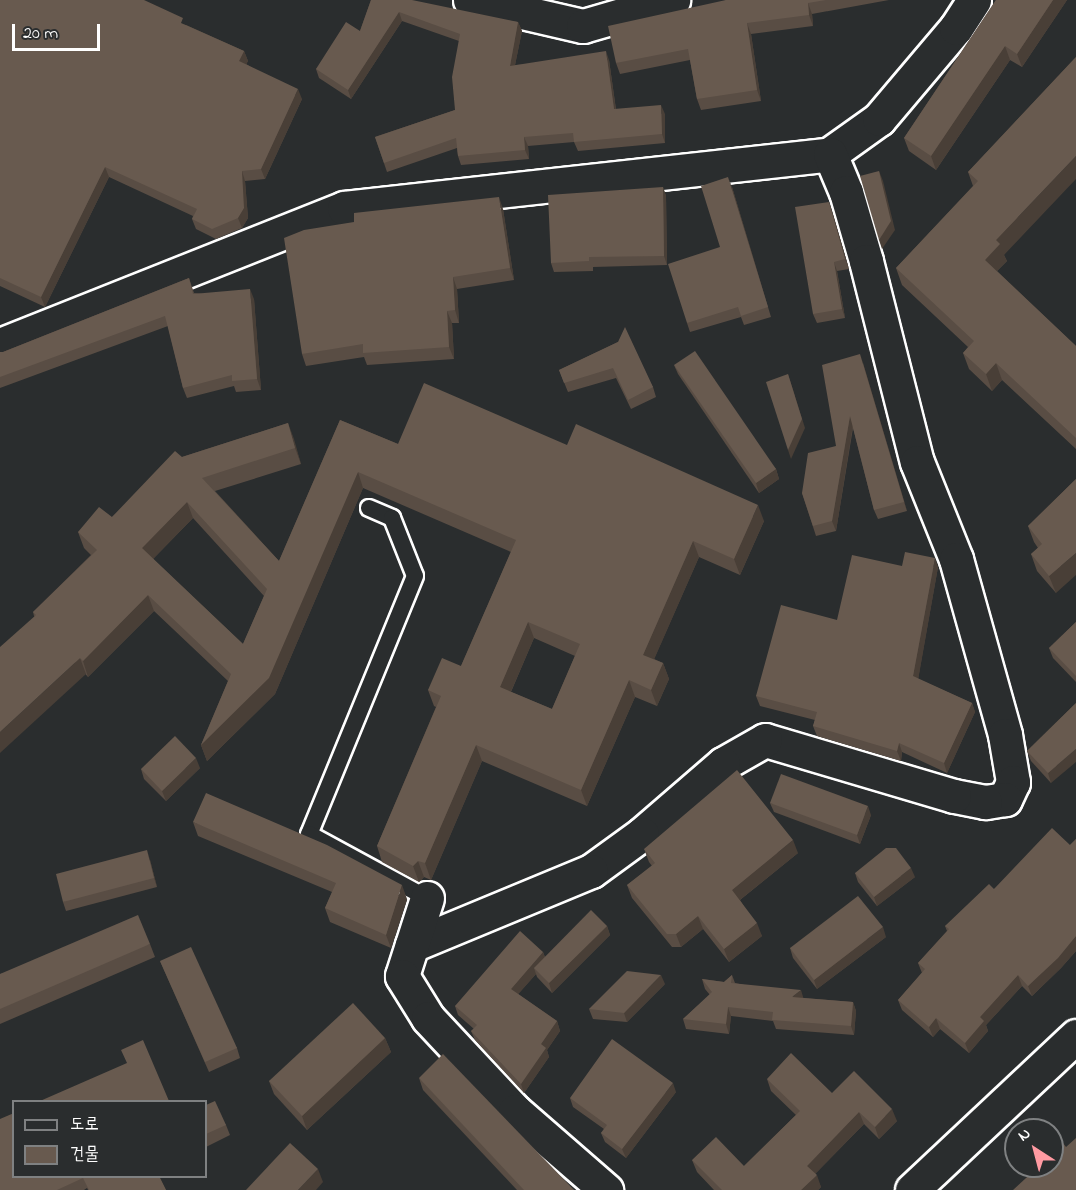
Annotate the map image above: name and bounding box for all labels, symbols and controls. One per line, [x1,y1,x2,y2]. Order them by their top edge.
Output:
scale bar [15,12,104,50]
text: 20 m [23,21,58,47]
legend [12,1100,207,1178]
text: 도로 [70,1112,99,1138]
north arrow [1004,1118,1064,1178]
text: N [1013,1122,1036,1148]
text: 건물 [70,1142,99,1168]

